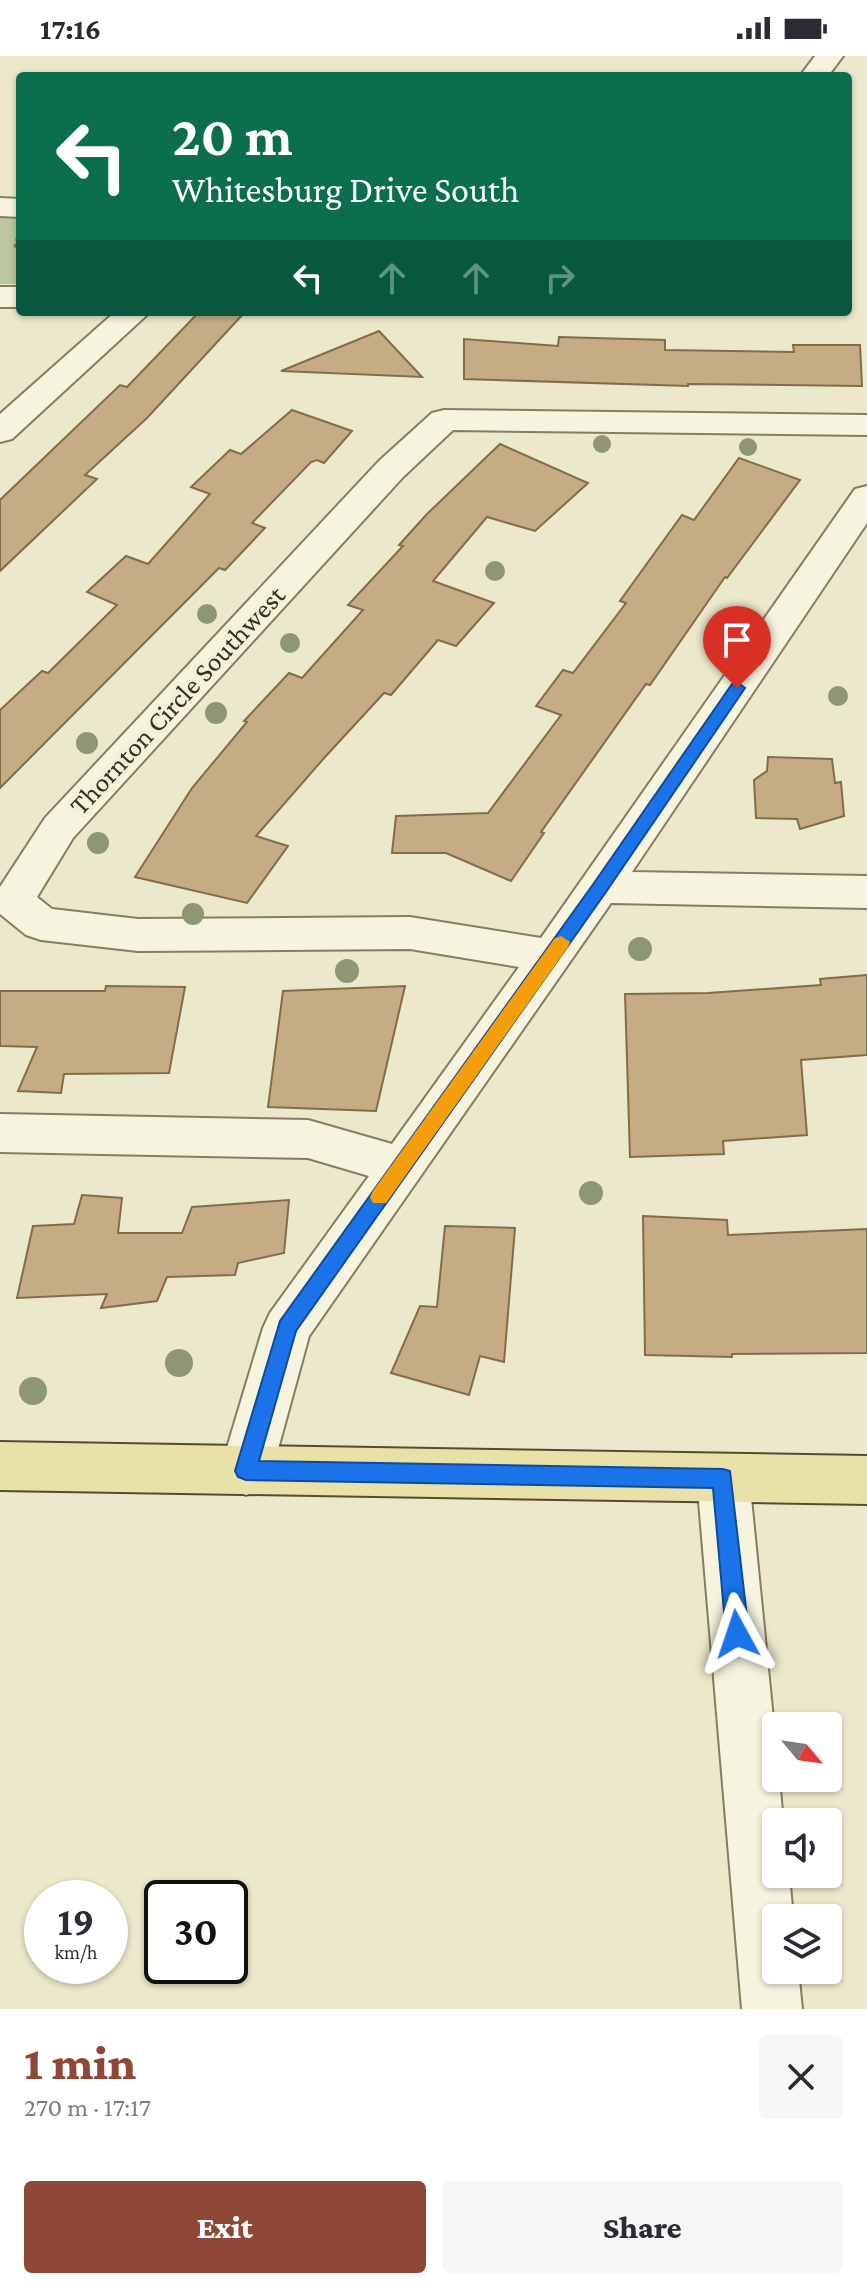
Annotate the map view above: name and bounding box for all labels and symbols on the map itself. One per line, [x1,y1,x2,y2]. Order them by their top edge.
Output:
street label: Thornton Circle Southwest [63,579,291,821]
pin [703,606,771,688]
position arrow [695,1592,779,1676]
north arrow [762,1712,842,1792]
speed limit sign: 30 [144,1880,248,1984]

